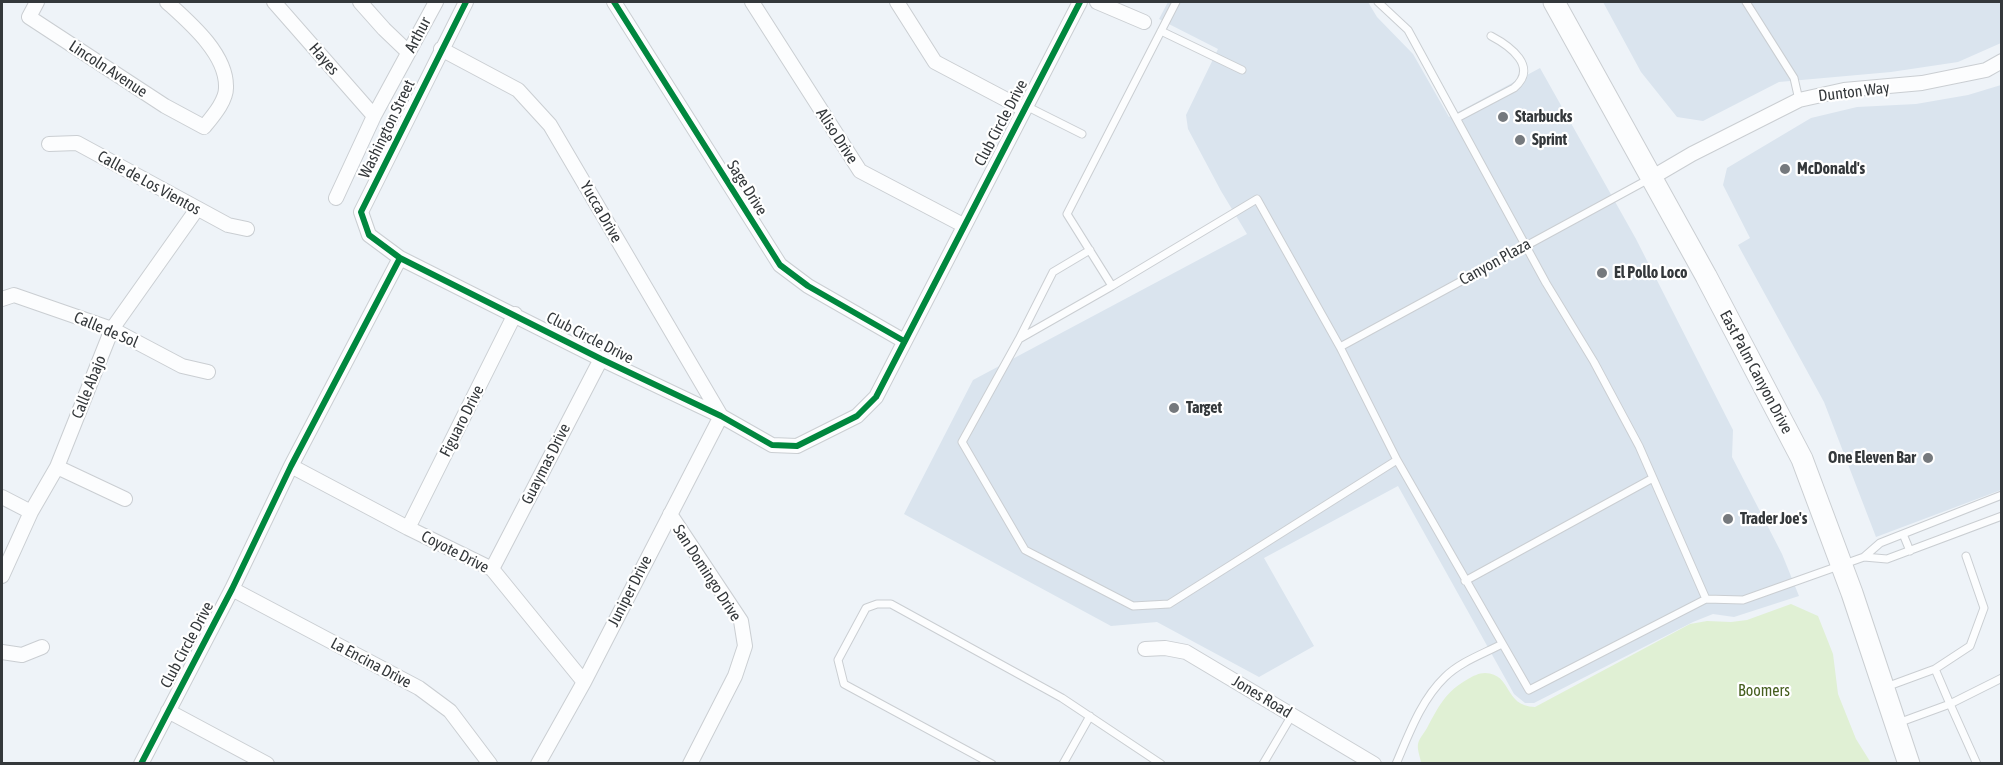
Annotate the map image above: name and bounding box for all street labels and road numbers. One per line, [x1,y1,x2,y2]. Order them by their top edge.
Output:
street label: Arthur [401,14,435,56]
street label: Lincoln Avenue [65,37,151,101]
street label: Hayes [305,39,343,79]
street label: Washington Street [355,77,419,181]
street label: Club Circle Drive [970,77,1032,169]
street label: Dunton Way [1817,78,1891,106]
street label: Aliso Drive [812,105,862,167]
street label: Calle de Los Vientos [94,147,204,219]
street label: Sage Drive [723,157,771,219]
street label: Yucca Drive [576,178,626,246]
street label: Canyon Plaza [1456,234,1534,290]
street label: East Palm Canyon Drive [1715,307,1797,437]
street label: Calle de Sol [71,308,141,352]
street label: Club Circle Drive [543,308,637,368]
street label: Calle Abajo [68,353,110,421]
street label: Figuaro Drive [436,382,488,460]
street label: Guaymas Drive [517,420,575,508]
street label: San Domingo Drive [669,521,745,625]
street label: Coyote Drive [418,527,492,577]
street label: Juniper Drive [604,552,656,630]
street label: Club Circle Drive [156,599,218,691]
street label: La Encina Drive [327,634,415,692]
street label: Jones Road [1229,672,1295,722]

